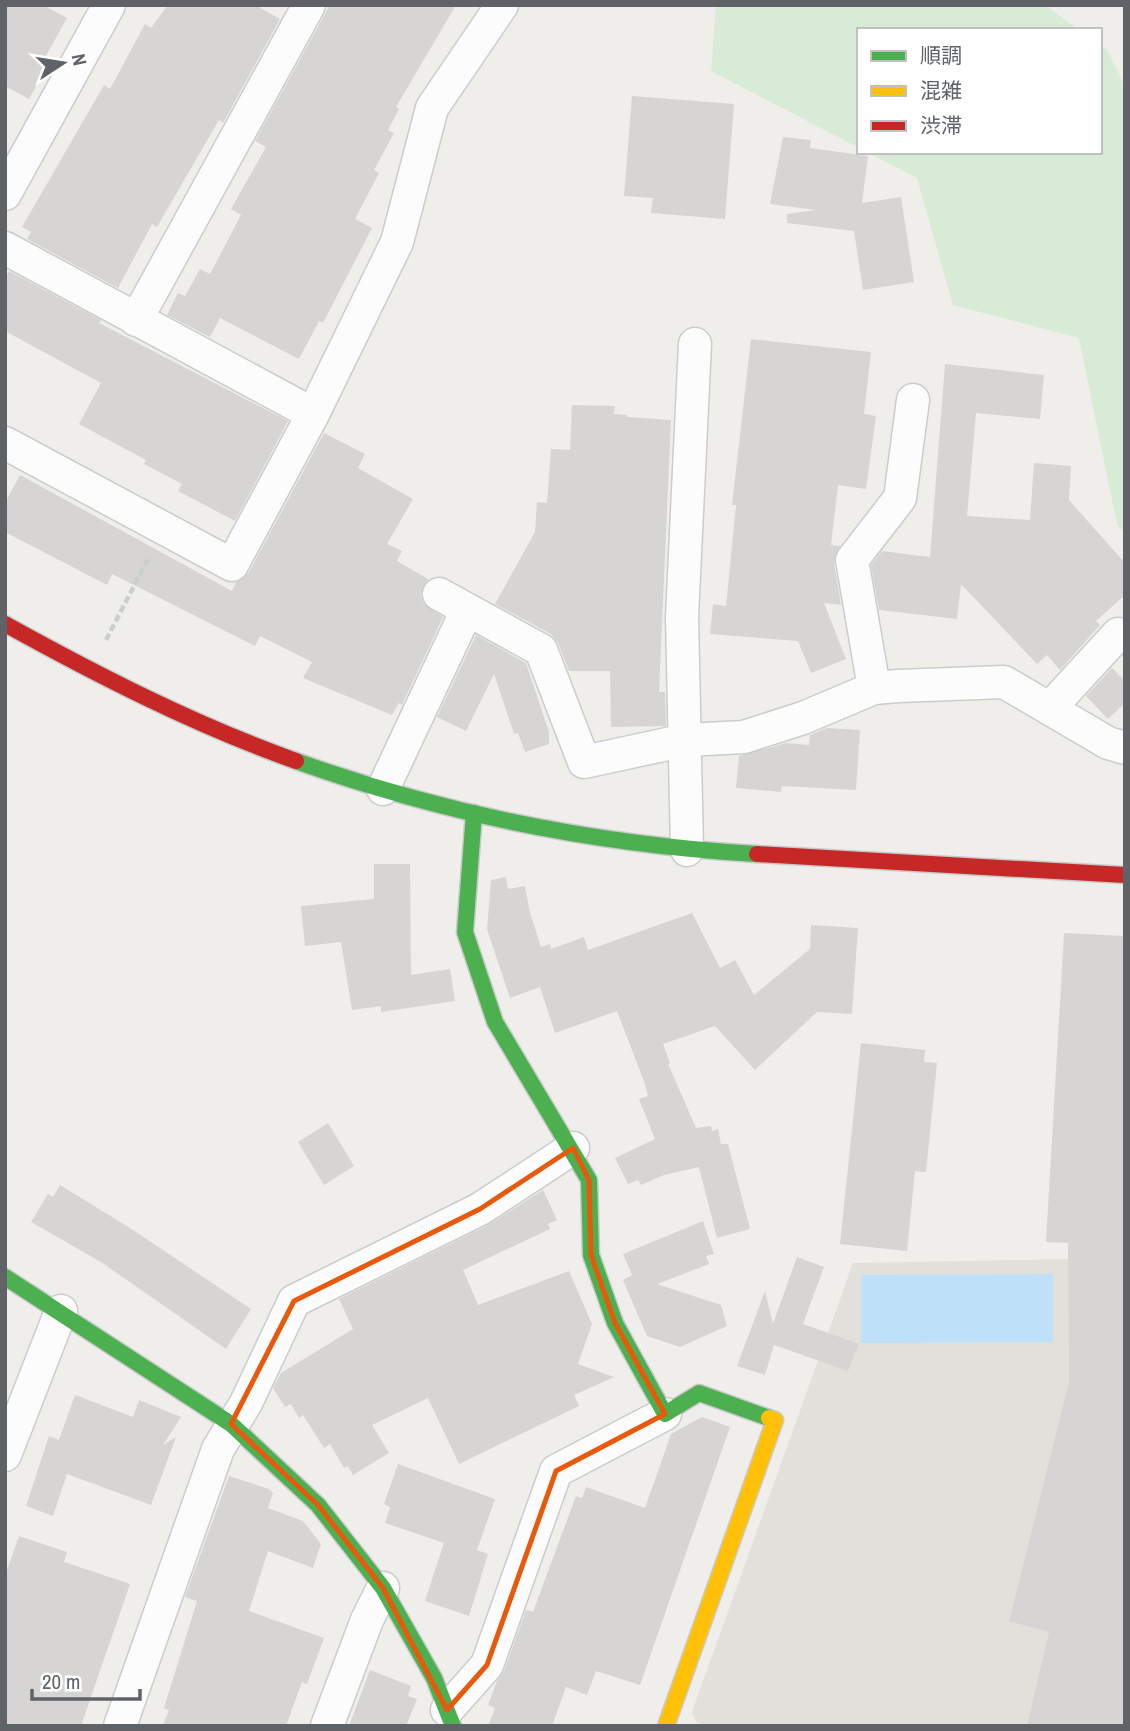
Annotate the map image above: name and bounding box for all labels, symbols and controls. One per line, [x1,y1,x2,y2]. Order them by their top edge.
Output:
north arrow [28,28,98,98]
legend [857,28,1102,154]
text: 順調 [920,41,962,70]
text: N [66,51,94,68]
text: 混雑 [920,76,962,105]
text: 渋滞 [920,111,962,140]
scale bar [32,1658,140,1702]
text: 20 m [42,1667,80,1696]

